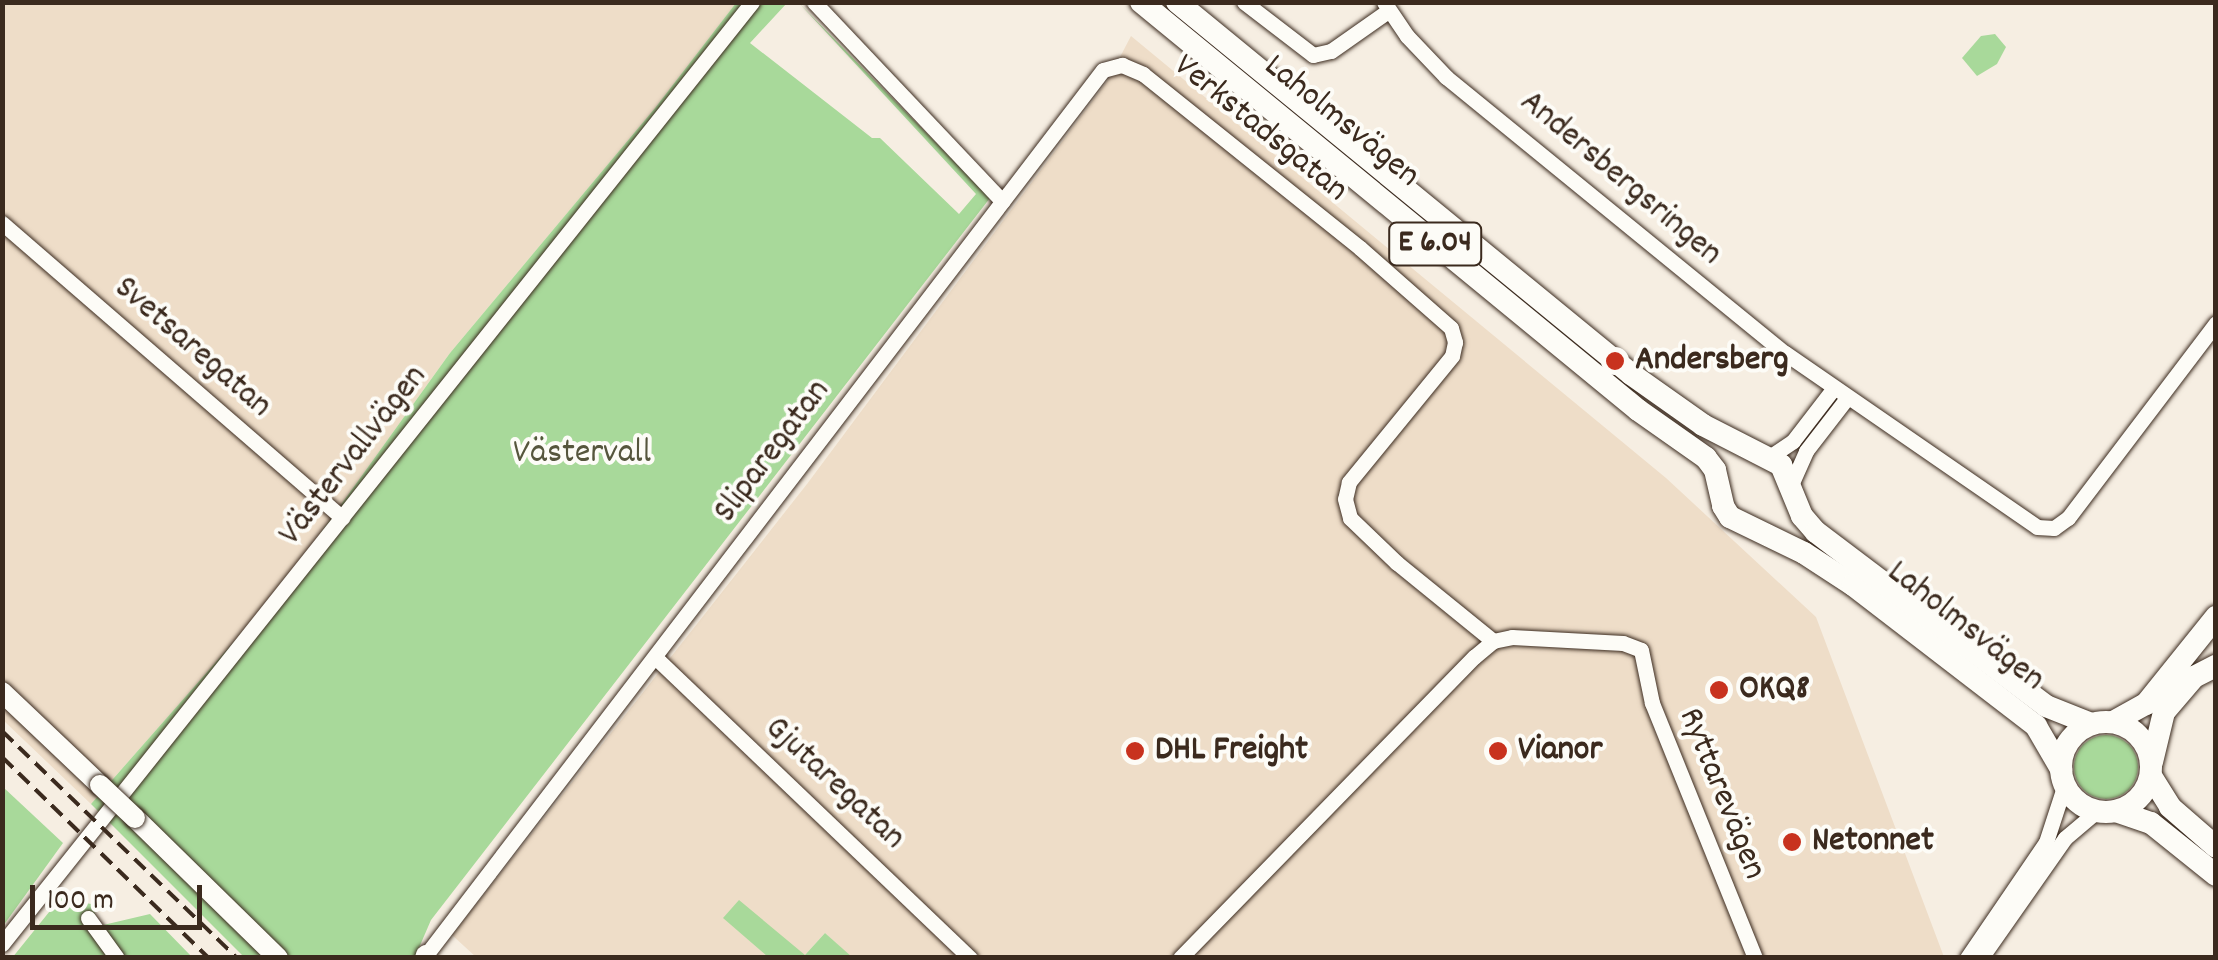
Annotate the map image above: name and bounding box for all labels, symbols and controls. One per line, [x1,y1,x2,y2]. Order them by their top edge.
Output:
street label: Verkstadsgatan [1164,46,1356,212]
street label: Laholmsvägen [1255,46,1427,198]
street label: Andersbergsringen [1510,82,1730,276]
road number: E 6.04 [1388,217,1482,271]
street label: Svetsaregatan [105,268,279,428]
place label: Andersberg [1635,340,1789,382]
marker: Andersberg [1604,350,1626,372]
street label: Västervallvägen [271,358,437,554]
street label: Sliparegatan [706,372,840,532]
park label: Västervall [513,433,651,475]
street label: Laholmsvägen [1878,552,2052,702]
place label: OKQ8 [1739,669,1810,711]
marker: OKQ8 [1708,679,1730,701]
street label: Ryttarevägen [1668,702,1774,886]
street label: Gjutaregatan [755,708,913,860]
place label: DHL Freight [1155,730,1308,772]
place label: Vianor [1518,730,1602,772]
marker: DHL Freight [1124,740,1146,762]
marker: Vianor [1487,740,1509,762]
place label: Netonnet [1812,821,1934,863]
marker: Netonnet [1781,831,1803,853]
scale bar [35,865,208,927]
text: 100 m [47,881,114,924]

